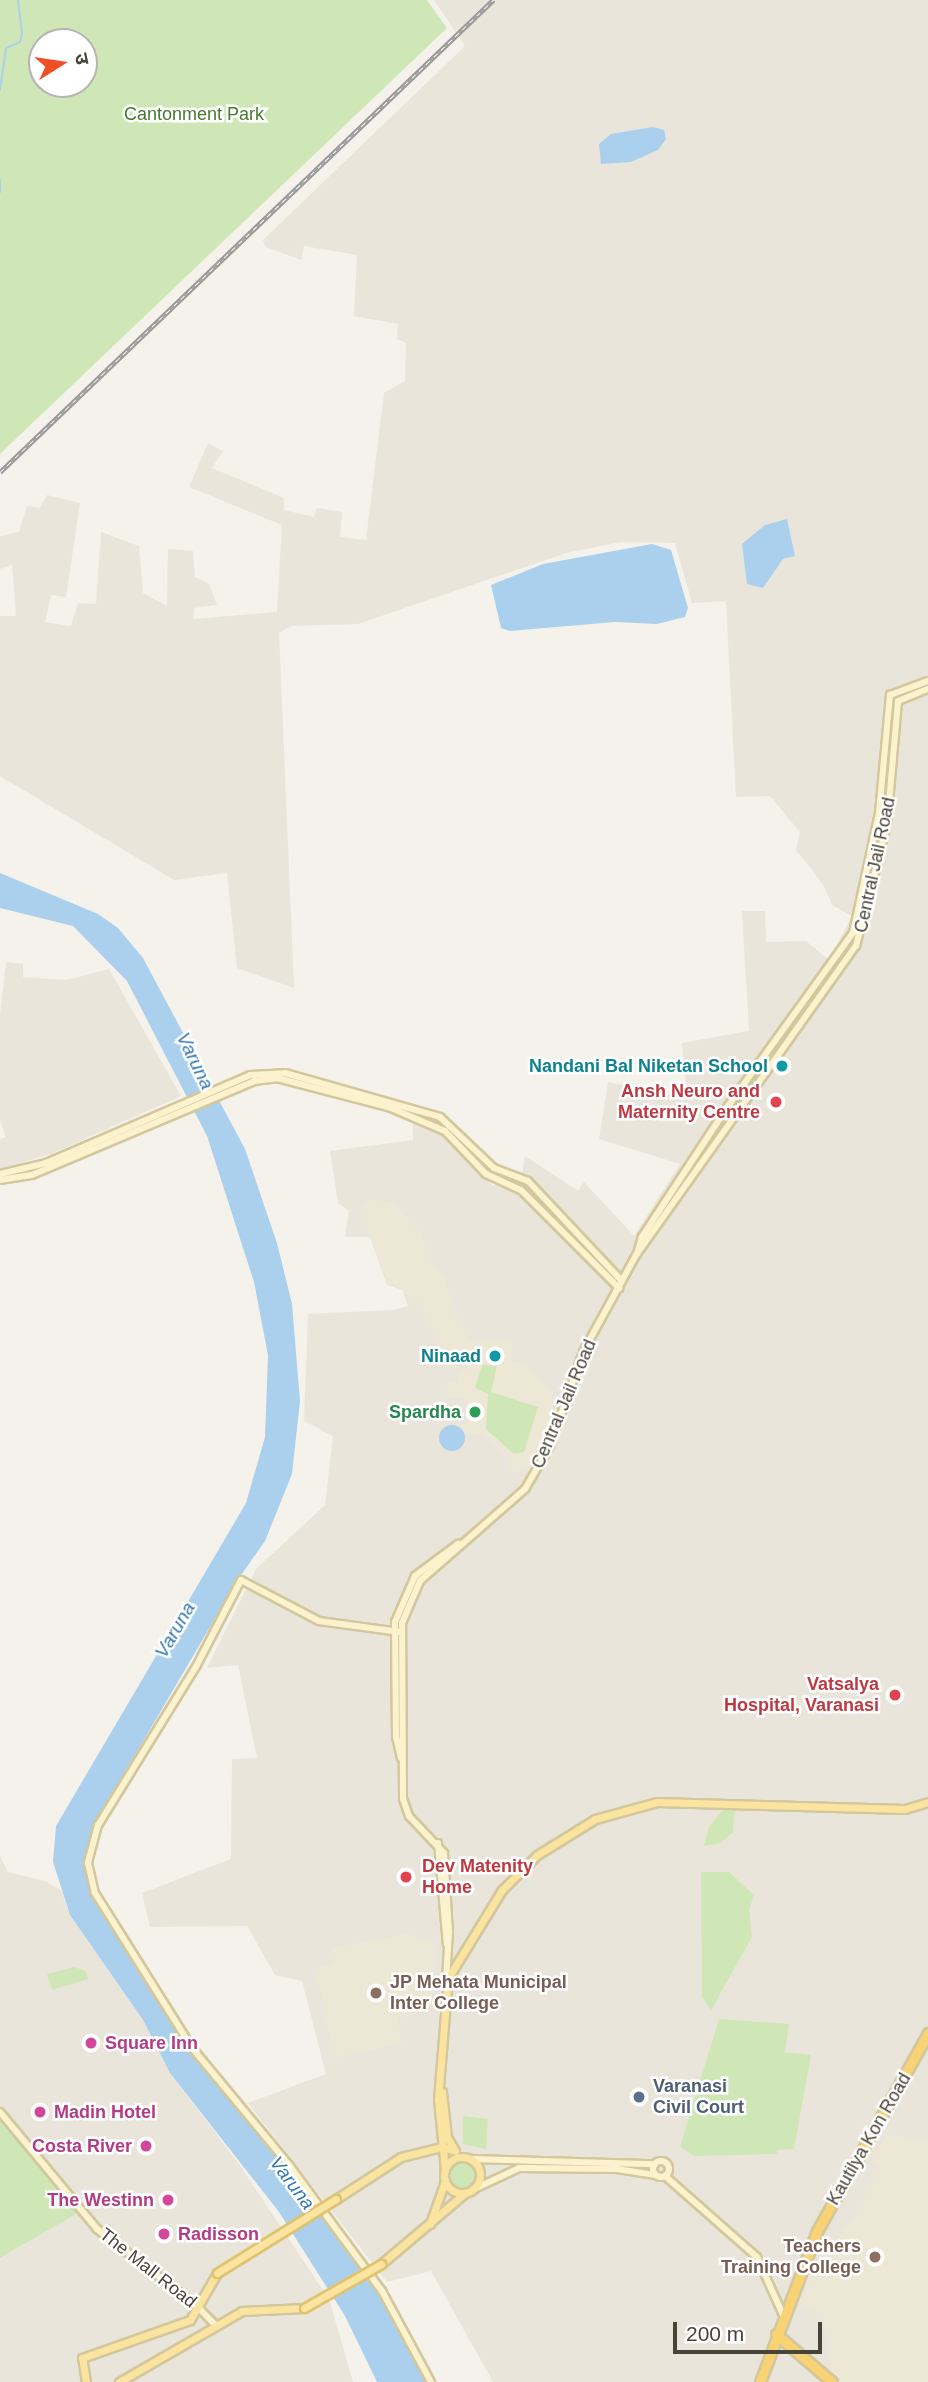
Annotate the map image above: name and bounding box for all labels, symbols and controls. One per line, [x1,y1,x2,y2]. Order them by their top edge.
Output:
north arrow [28,28,98,98]
text: उ [71,51,94,67]
park label: Cantonment Park [124,103,264,125]
street label: Central Jail Road [850,795,900,935]
water label: Varuna [171,1029,219,1093]
place label: Nandani Bal Niketan School [529,1055,768,1077]
marker: Nandani Bal Niketan School [774,1058,790,1074]
place label: Ansh Neuro and Maternity Centre [618,1081,760,1124]
marker: Ansh Neuro and Maternity Centre [766,1092,786,1112]
street label: Central Jail Road [527,1336,601,1472]
place label: Ninaad [421,1345,481,1367]
marker: Ninaad [487,1348,503,1364]
place label: Spardha [389,1401,461,1423]
marker: Spardha [467,1404,483,1420]
water label: Varuna [150,1598,200,1662]
place label: Vatsalya Hospital, Varanasi [724,1674,879,1716]
marker: Vatsalya Hospital, Varanasi [885,1685,905,1705]
place label: Dev Matenity Home [422,1856,533,1898]
marker: Dev Matenity Home [396,1867,416,1887]
place label: JP Mehata Municipal Inter College [390,1972,567,2014]
marker: JP Mehata Municipal Inter College [368,1985,384,2001]
place label: Square Inn [105,2032,198,2054]
marker: Square Inn [83,2035,99,2051]
street label: Kautilya Kon Road [822,2069,916,2209]
place label: Varanasi Civil Court [653,2076,744,2118]
marker: Varanasi Civil Court [631,2089,647,2105]
place label: Madin Hotel [54,2101,156,2123]
marker: Madin Hotel [32,2104,48,2120]
place label: Costa River [32,2135,132,2157]
marker: Costa River [138,2138,154,2154]
water label: Varuna [265,2152,319,2214]
place label: The Westinn [47,2189,154,2211]
marker: The Westinn [160,2192,176,2208]
street label: The Mall Road [95,2223,201,2313]
place label: Radisson [178,2223,259,2245]
marker: Radisson [156,2226,172,2242]
place label: Teachers Training College [721,2236,861,2278]
marker: Teachers Training College [867,2249,883,2265]
scale bar [676,2308,825,2352]
text: 200 m [686,2322,744,2345]

